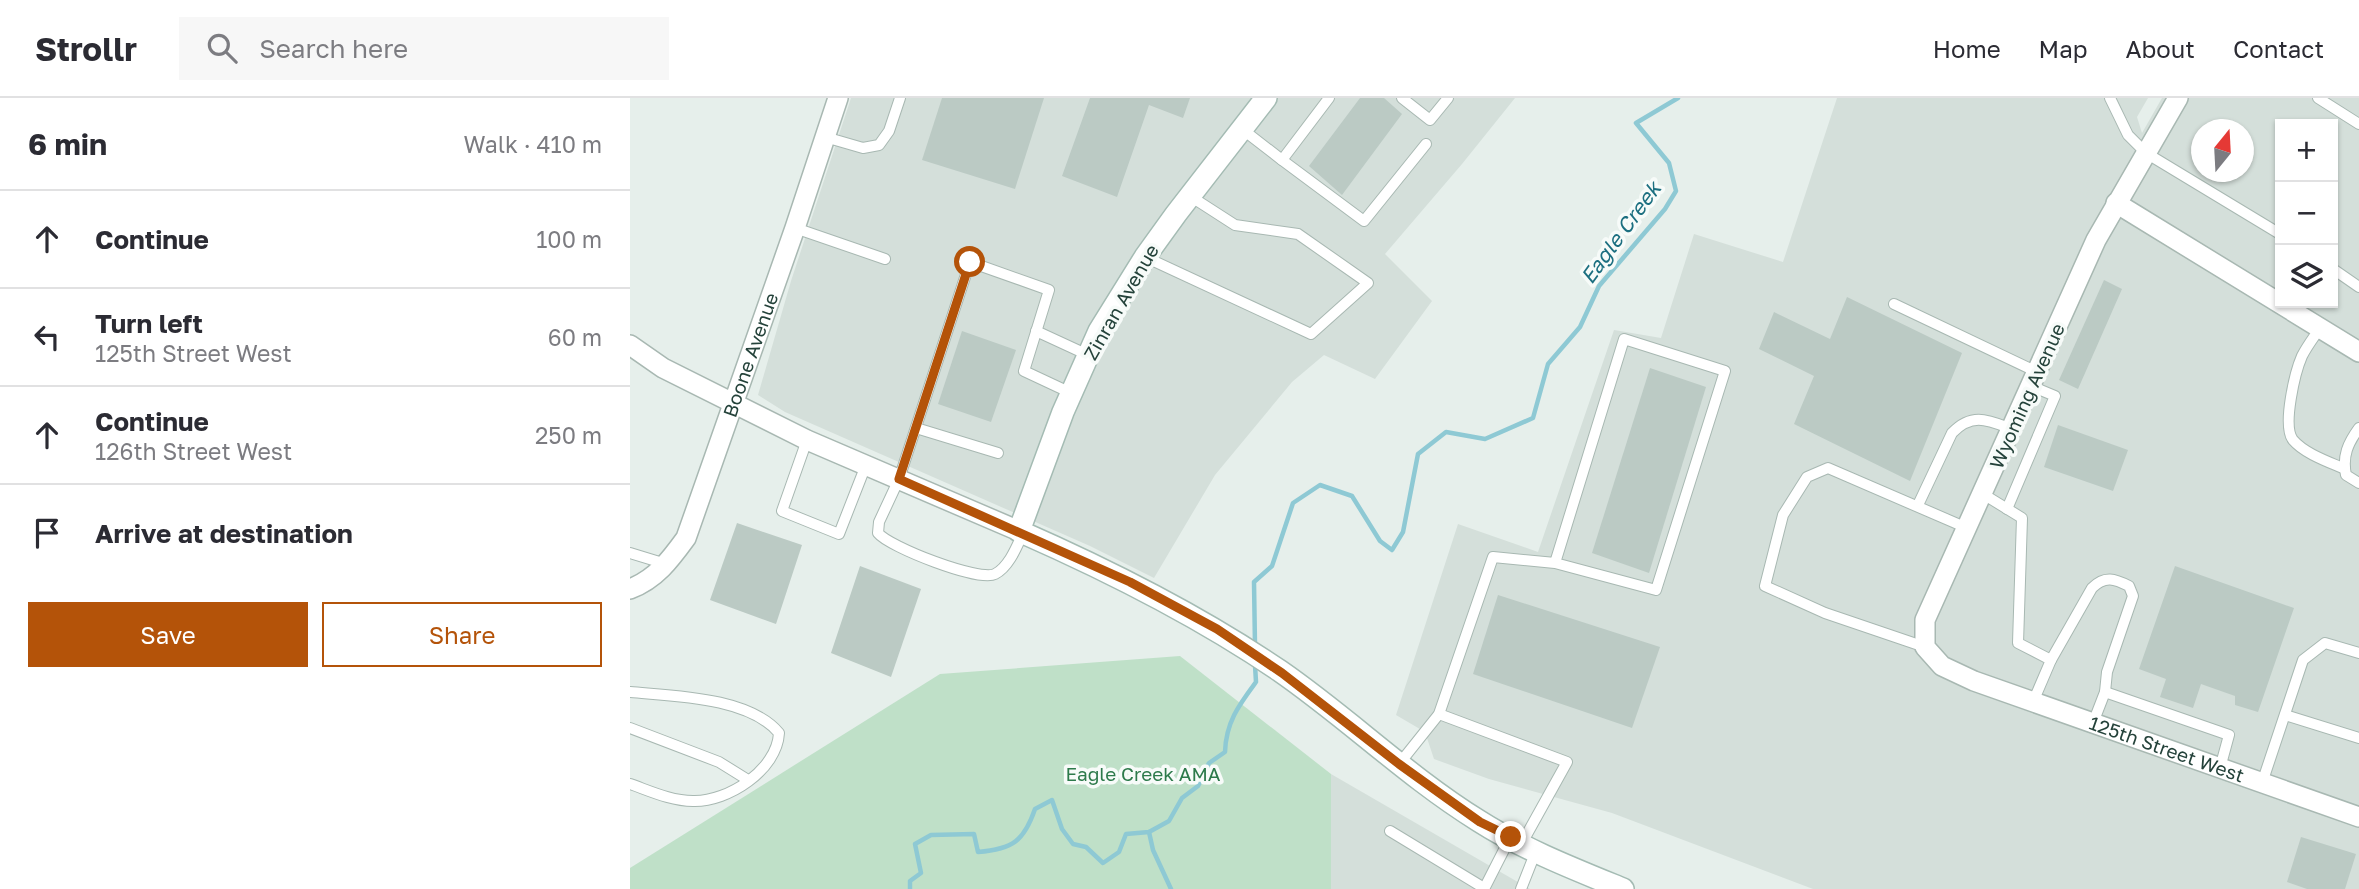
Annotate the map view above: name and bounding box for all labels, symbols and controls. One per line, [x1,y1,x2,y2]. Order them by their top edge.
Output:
search box [179,17,669,80]
text: Strollr [35,29,137,68]
icon: search [203,29,241,67]
text: Search here [259,33,408,64]
text: Home [1933,34,2001,63]
text: Map [2039,34,2088,63]
text: About [2126,34,2195,63]
text: Contact [2233,34,2324,63]
north arrow [2191,119,2254,182]
map controls [2275,119,2338,308]
button: + [2275,119,2338,182]
text: 6 min [28,126,107,162]
text: Walk · 410 m [464,130,602,158]
water label: Eagle Creek [1574,175,1667,289]
button: − [2275,182,2338,245]
icon: ahead [28,220,66,258]
text: Continue [95,224,209,255]
text: 100 m [536,225,602,253]
street label: Zinran Avenue [1078,240,1163,364]
button: layers [2275,245,2338,308]
route start [954,246,985,277]
street label: Boone Avenue [717,290,782,420]
text: Turn left [95,308,203,339]
icon: left [28,318,66,356]
street label: Wyoming Avenue [1984,319,2069,472]
text: 60 m [548,323,602,351]
text: 125th Street West [95,339,292,367]
text: Continue [95,406,209,437]
icon: ahead [28,416,66,454]
text: 250 m [535,421,602,449]
text: 126th Street West [95,437,292,465]
icon: arrive [28,514,66,552]
text: Arrive at destination [95,518,353,549]
button: Save [28,602,308,667]
button: Share [322,602,602,667]
street label: 125th Street West [2086,711,2247,787]
park label: Eagle Creek AMA [1066,762,1221,785]
route end [1495,821,1526,852]

